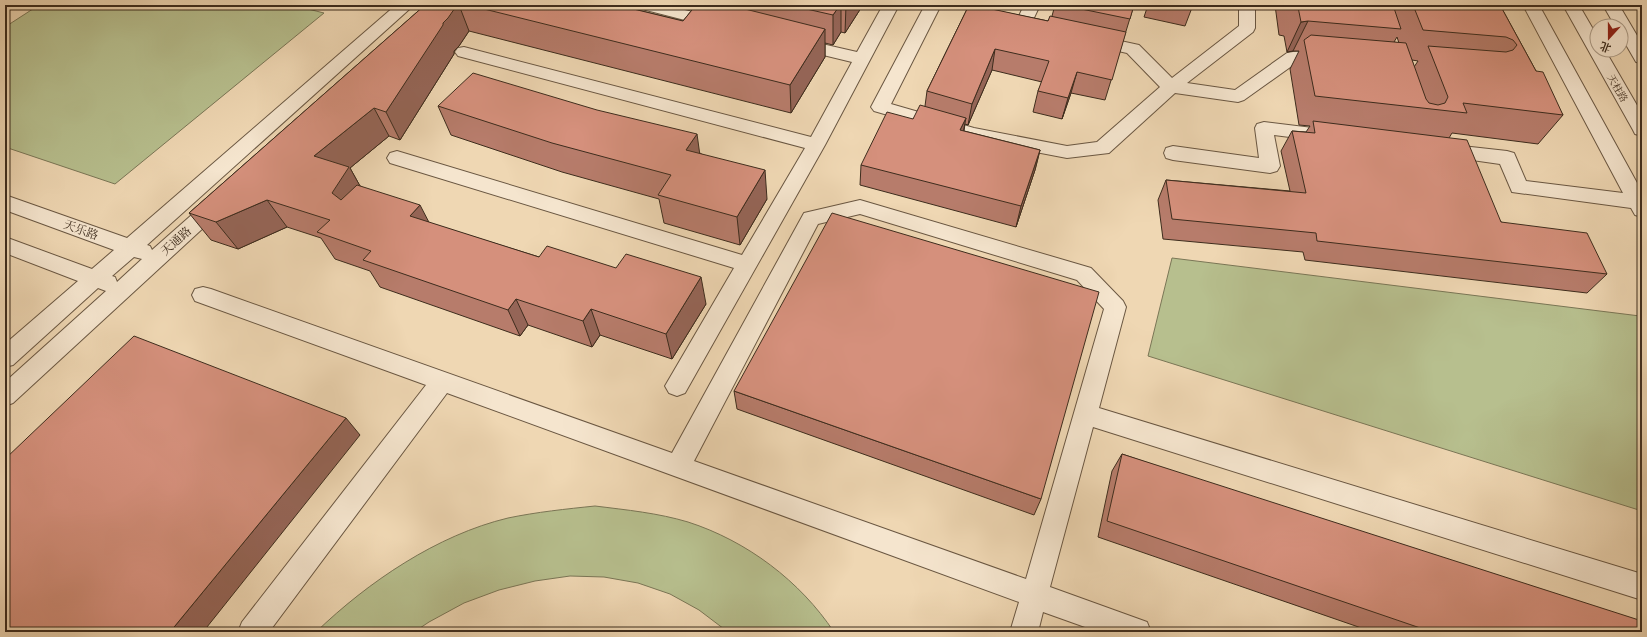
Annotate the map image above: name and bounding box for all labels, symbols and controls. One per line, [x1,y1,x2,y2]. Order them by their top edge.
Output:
north arrow [1589,18,1629,58]
text: 北 [1598,38,1613,55]
street label: 天柱路 [1604,73,1630,105]
street label: 天乐路 [61,217,100,244]
street label: 天通路 [158,224,195,259]

